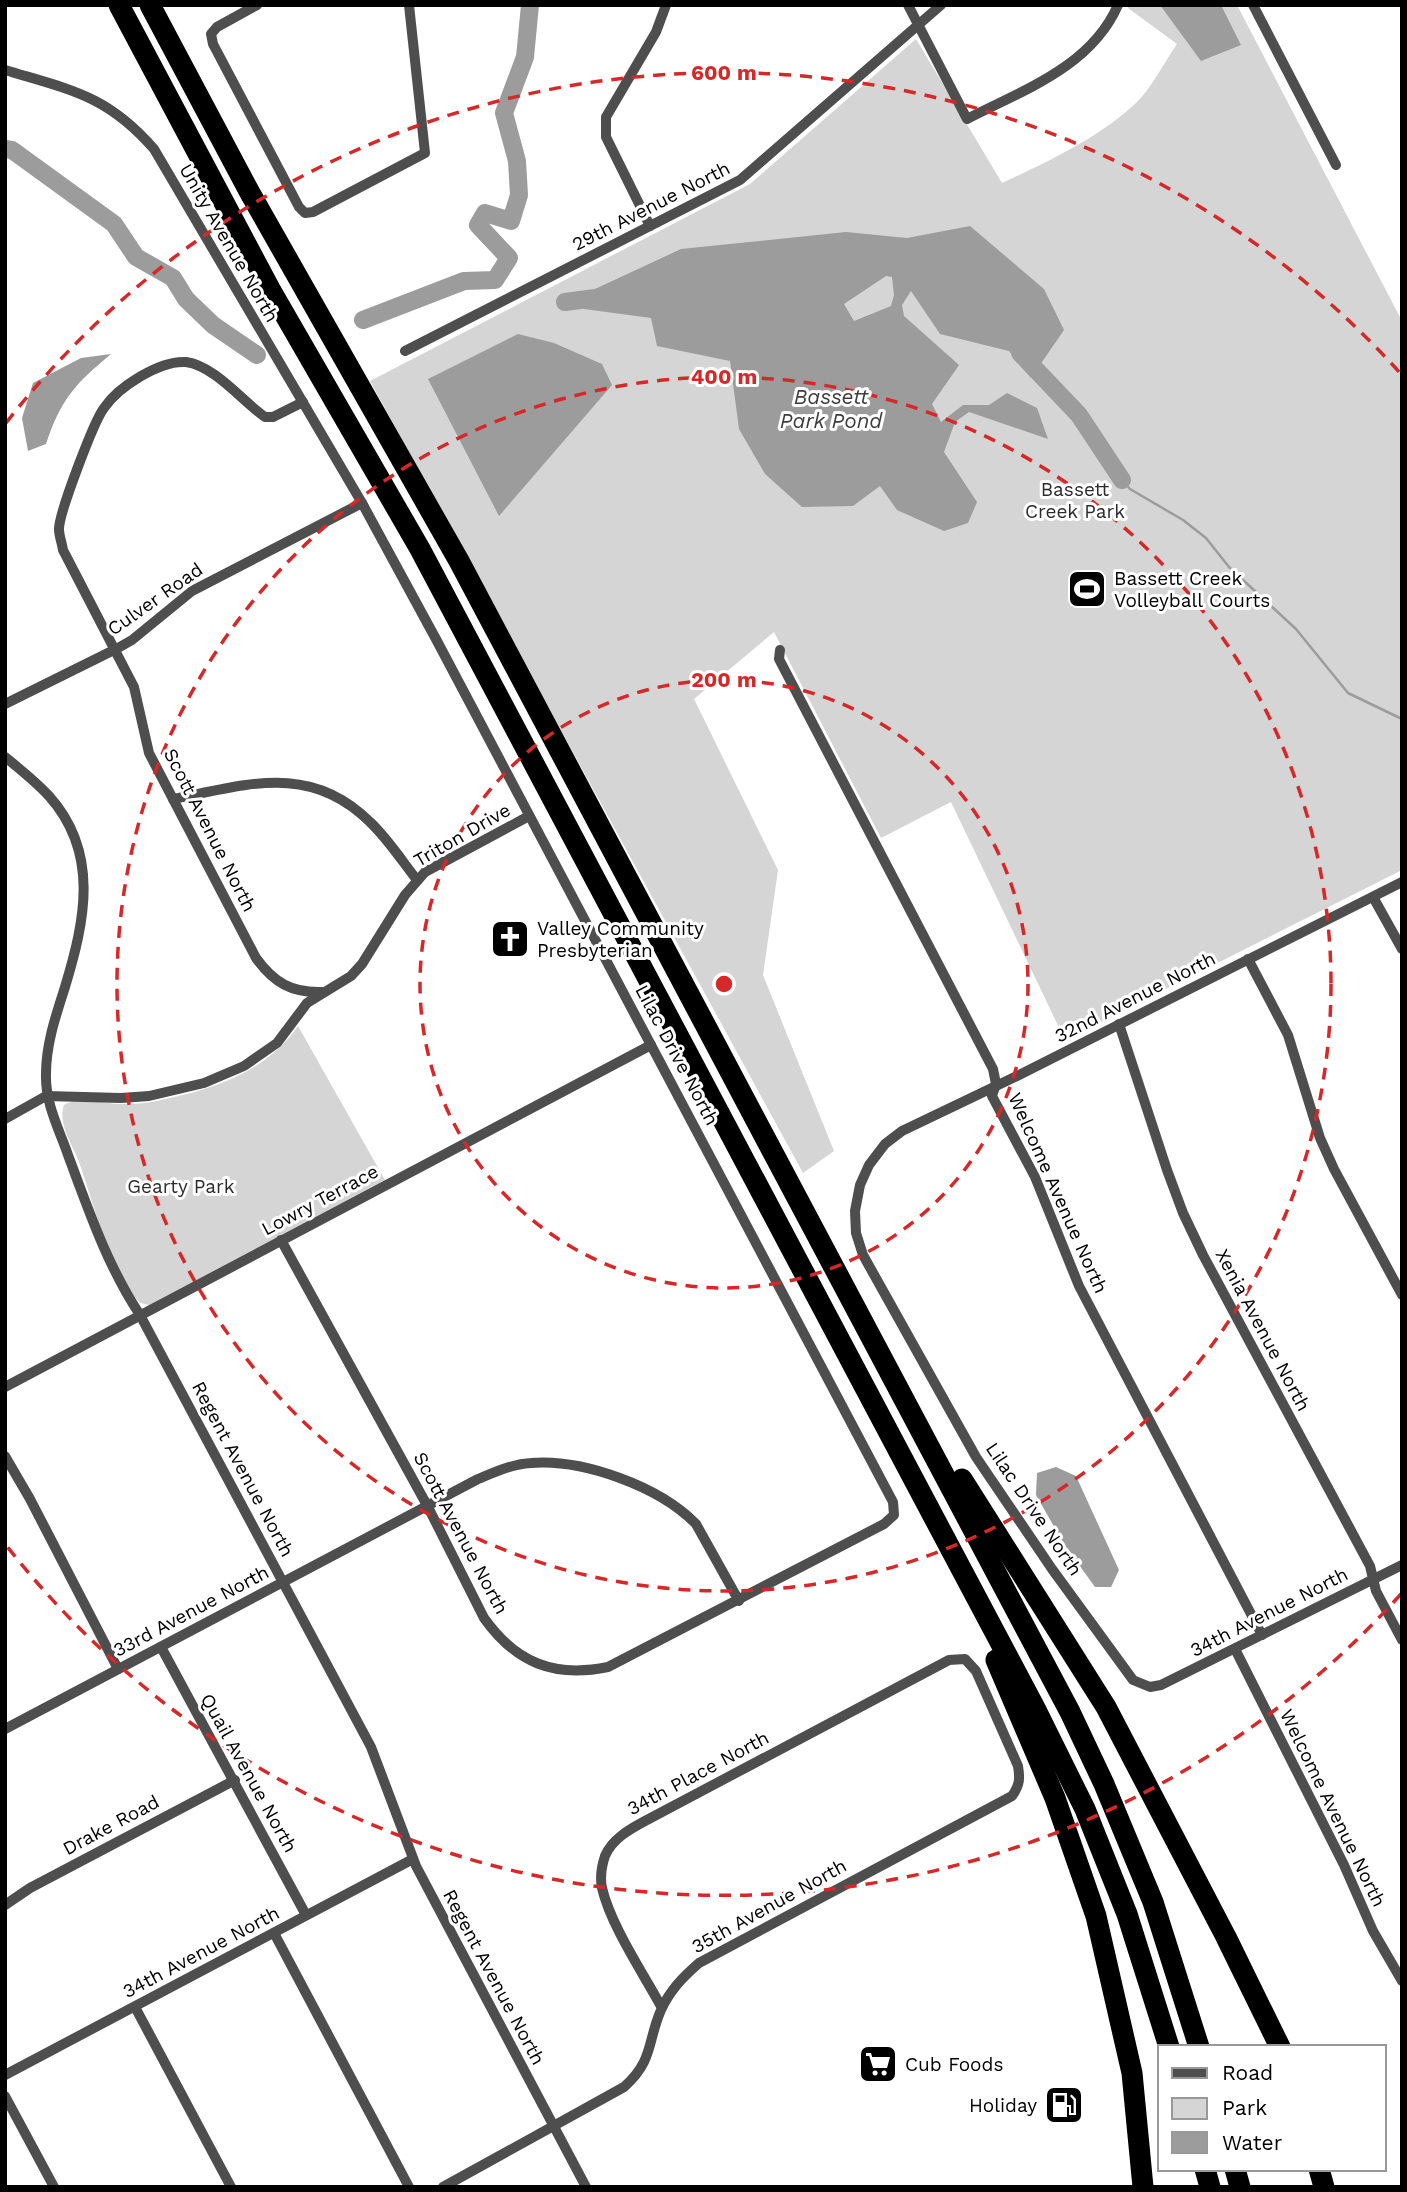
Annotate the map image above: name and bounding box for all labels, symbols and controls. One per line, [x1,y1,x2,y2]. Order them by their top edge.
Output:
text: 600 m [691,60,757,85]
street label: 29th Avenue North [568,156,734,256]
street label: Unity Avenue North [174,160,284,326]
text: 400 m [691,364,757,389]
water label: Bassett Park Pond [780,384,883,433]
park label: Bassett Creek Park [1025,478,1125,523]
street label: Culver Road [103,558,207,640]
place label: Bassett Creek Volleyball Courts [1114,567,1270,612]
sports icon: Bassett Creek Volleyball Courts [1066,568,1108,610]
text: 200 m [691,667,757,692]
street label: Scott Avenue North [159,744,261,916]
street label: Triton Drive [410,798,514,872]
place label: Valley Community Presbyterian [537,917,704,962]
church icon: Valley Community Presbyterian [489,918,531,960]
street label: 32nd Avenue North [1051,947,1219,1047]
centre of rings [712,972,736,996]
street label: Lilac Drive North [630,981,724,1129]
street label: Welcome Avenue North [1003,1089,1113,1297]
street label: Lowry Terrace [258,1160,382,1240]
park label: Gearty Park [127,1175,235,1198]
street label: Xenia Avenue North [1211,1245,1315,1415]
street label: Regent Avenue North [187,1377,299,1561]
street label: Lilac Drive North [981,1438,1087,1580]
street label: Scott Avenue North [409,1448,513,1618]
street label: 33rd Avenue North [109,1560,273,1662]
street label: 34th Avenue North [1186,1562,1352,1662]
street label: Quail Avenue North [196,1689,302,1857]
street label: Welcome Avenue North [1275,1705,1391,1911]
street label: 34th Place North [623,1726,773,1820]
street label: Drake Road [59,1790,163,1860]
street label: 35th Avenue North [688,1854,850,1958]
street label: Regent Avenue North [438,1885,550,2069]
street label: 34th Avenue North [119,1901,283,2003]
supermarket icon: Cub Foods [857,2043,899,2085]
legend [1158,2045,1386,2171]
place label: Cub Foods [905,2053,1003,2076]
text: Road [1222,2060,1273,2085]
fuel station icon: Holiday [1043,2084,1085,2126]
place label: Holiday [969,2094,1037,2117]
text: Park [1222,2095,1267,2120]
text: Water [1222,2130,1283,2155]

